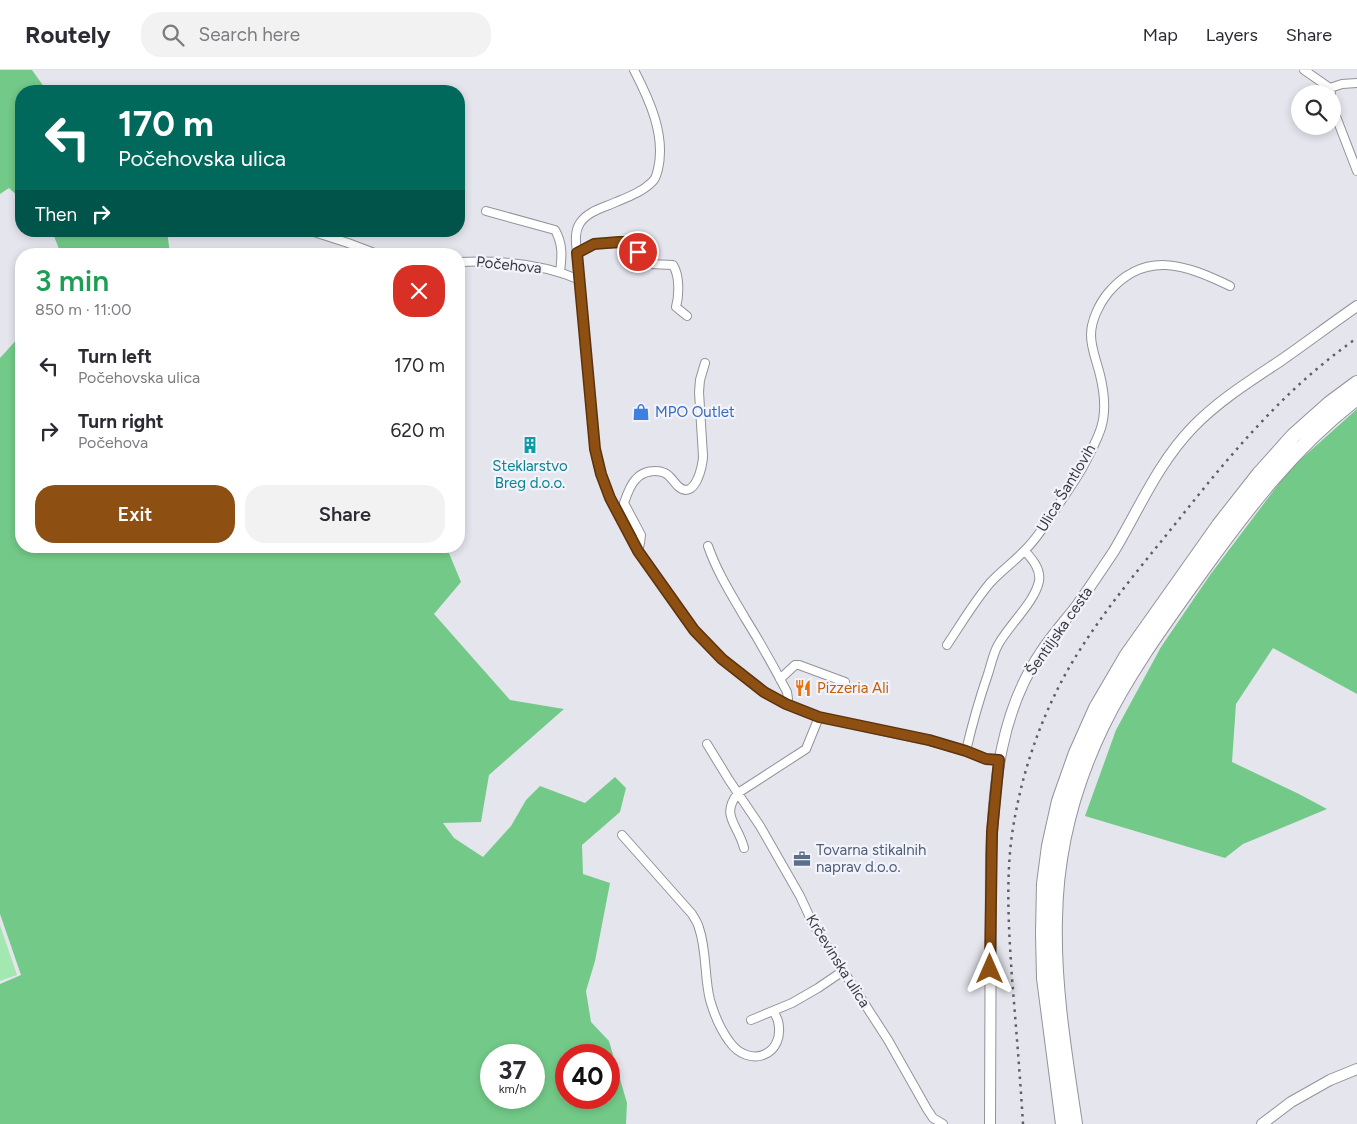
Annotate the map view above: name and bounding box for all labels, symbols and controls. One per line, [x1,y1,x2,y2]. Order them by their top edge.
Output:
search box [141,12,491,57]
text: Routely [25,20,111,49]
icon: search [159,21,187,49]
text: Search here [199,23,300,46]
text: Map [1143,24,1178,46]
text: Layers [1206,24,1258,46]
text: Share [1286,24,1332,46]
map controls [1291,85,1341,135]
button: search [1291,85,1341,135]
text: 170 m [118,103,214,145]
icon: left [35,105,100,170]
text: Počehovska ulica [118,145,286,172]
icon: right [87,200,115,228]
text: Then [35,203,77,226]
pin [617,231,659,273]
icon: arrive [624,238,652,266]
street label: Počehova [475,253,543,277]
text: 3 min [35,262,109,299]
button: close [393,265,445,317]
text: 850 m · 11:00 [35,300,132,319]
text: Turn left [78,345,152,368]
icon: left [35,352,63,380]
text: 170 m [394,354,445,377]
text: Počehovska ulica [78,368,200,387]
shop icon: MPO Outlet [631,402,651,422]
place label: MPO Outlet [655,403,735,421]
text: Turn right [78,410,164,433]
icon: right [35,417,63,445]
text: 620 m [391,419,445,442]
text: Počehova [78,433,148,452]
building icon: Steklarstvo Breg d.o.o. [520,435,540,455]
street label: Ulica Šantlovih [1033,441,1099,535]
place label: Steklarstvo Breg d.o.o. [492,457,568,492]
button: Exit [35,485,235,543]
button: Share [245,485,445,543]
street label: Šentiljska cesta [1022,583,1096,679]
restaurant icon: Pizzeria Ali [793,678,813,698]
place label: Pizzeria Ali [817,679,889,697]
place label: Tovarna stikalnih naprav d.o.o. [816,841,926,876]
office icon: Tovarna stikalnih naprav d.o.o. [792,849,812,869]
street label: Krčevinska ulica [802,911,874,1011]
position arrow [963,942,1015,994]
speed limit sign: 40 [555,1044,620,1109]
text: 37 [499,1055,526,1085]
text: km/h [499,1082,526,1096]

